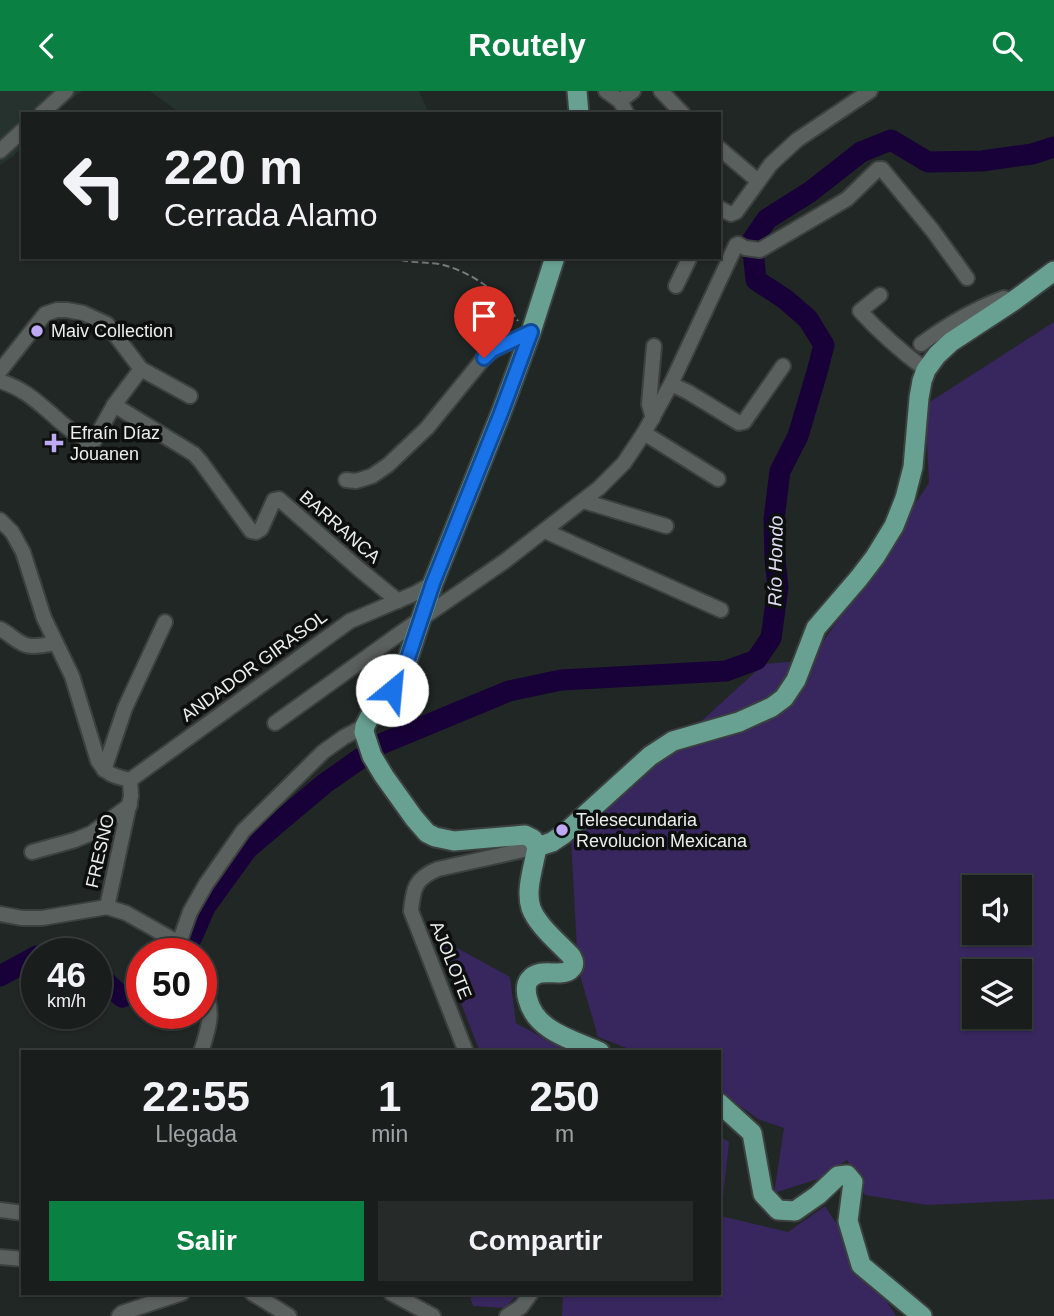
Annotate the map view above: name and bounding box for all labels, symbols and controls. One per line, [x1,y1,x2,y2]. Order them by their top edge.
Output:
icon: back [28,27,66,65]
text: Routely [468,27,586,63]
icon: search [988,27,1026,65]
icon: left [49,140,140,231]
text: 220 m [164,140,303,194]
text: Cerrada Alamo [164,197,377,233]
pin [454,286,514,358]
icon: arrive [465,297,503,335]
place label: Maiv Collection [51,321,173,341]
marker: Maiv Collection [29,323,45,339]
place label: Efraín Díaz Jouanen [70,423,160,464]
marker: Efraín Díaz Jouanen [44,433,64,453]
street label: BARRANCA [296,487,384,567]
water label: Río Hondo [764,515,787,607]
street label: ANDADOR GIRASOL [177,606,331,726]
position arrow [355,653,429,727]
place label: Telesecundaria Revolucion Mexicana [576,810,748,851]
street label: FRESNO [82,812,118,890]
marker: Telesecundaria Revolucion Mexicana [554,822,570,838]
map controls [962,875,1032,1029]
button: sound [962,875,1032,945]
street label: AJOLOTE [426,918,476,1002]
speed limit sign: 50 [126,938,217,1029]
text: 46 [47,955,86,994]
button: layers [962,959,1032,1029]
text: km/h [47,991,86,1011]
text: 22:55 [142,1073,250,1120]
text: 1 [378,1073,401,1120]
text: 250 [530,1073,600,1120]
text: Llegada [155,1121,237,1147]
text: min [371,1121,408,1147]
text: m [555,1121,574,1147]
button: Salir [49,1201,364,1281]
button: Compartir [378,1201,693,1281]

